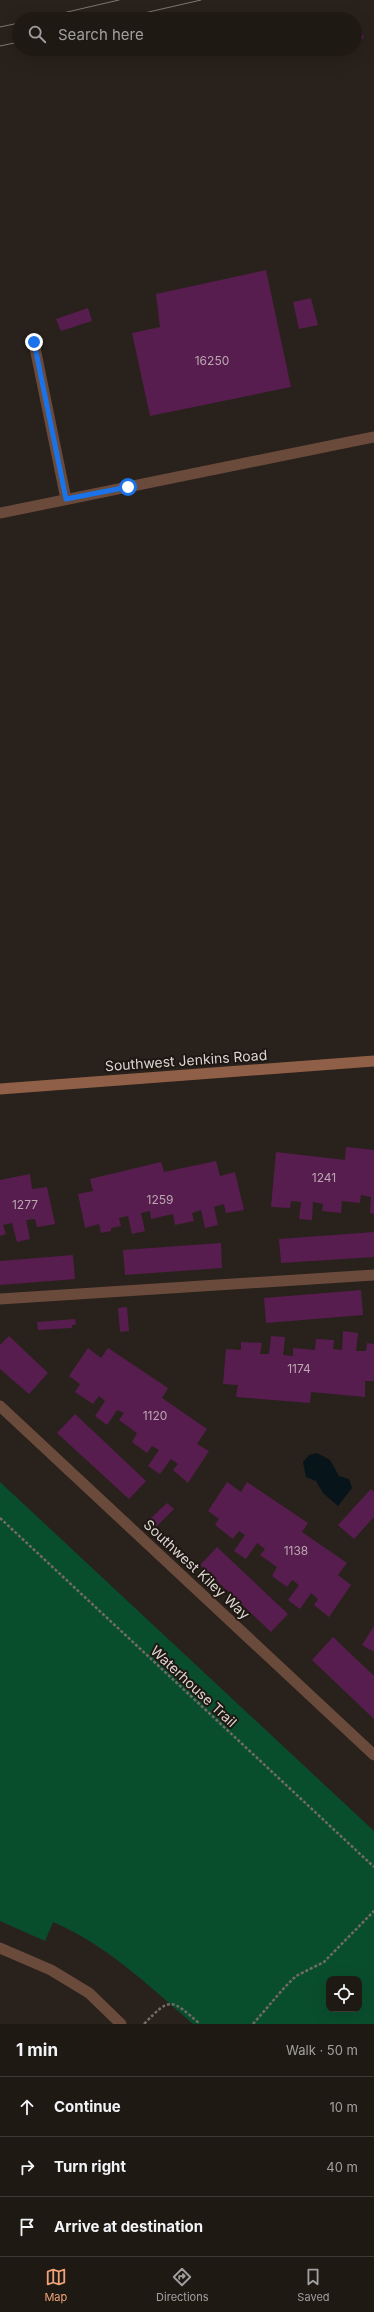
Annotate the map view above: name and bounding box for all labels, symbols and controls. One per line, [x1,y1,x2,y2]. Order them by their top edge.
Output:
search box [12,12,362,56]
icon: search [26,23,48,45]
text: Search here [58,25,144,44]
route end [25,333,43,351]
house number: 16250 [195,353,229,368]
route start [119,478,137,496]
street label: Southwest Jenkins Road [104,1046,268,1074]
house number: 1241 [312,1170,336,1185]
house number: 1259 [147,1192,173,1207]
house number: 1277 [12,1197,38,1212]
house number: 1174 [287,1361,311,1376]
house number: 1120 [143,1408,167,1423]
street label: Southwest Kiley Way [141,1516,254,1623]
house number: 1138 [284,1543,308,1558]
street label: Waterhouse Trail [147,1642,241,1730]
map controls [326,1976,362,2012]
button: locate [326,1976,362,2012]
text: 1 min [16,2040,58,2060]
text: Walk · 50 m [286,2042,358,2058]
icon: ahead [16,2096,38,2118]
text: Continue [54,2097,121,2116]
text: 10 m [329,2099,358,2115]
icon: right [16,2156,38,2178]
text: Turn right [54,2157,126,2176]
text: 40 m [326,2159,358,2175]
icon: arrive [16,2216,38,2238]
text: Arrive at destination [54,2217,203,2236]
tab: Map [44,2266,67,2304]
tab: Directions [156,2266,209,2304]
tab: Saved [297,2266,330,2304]

